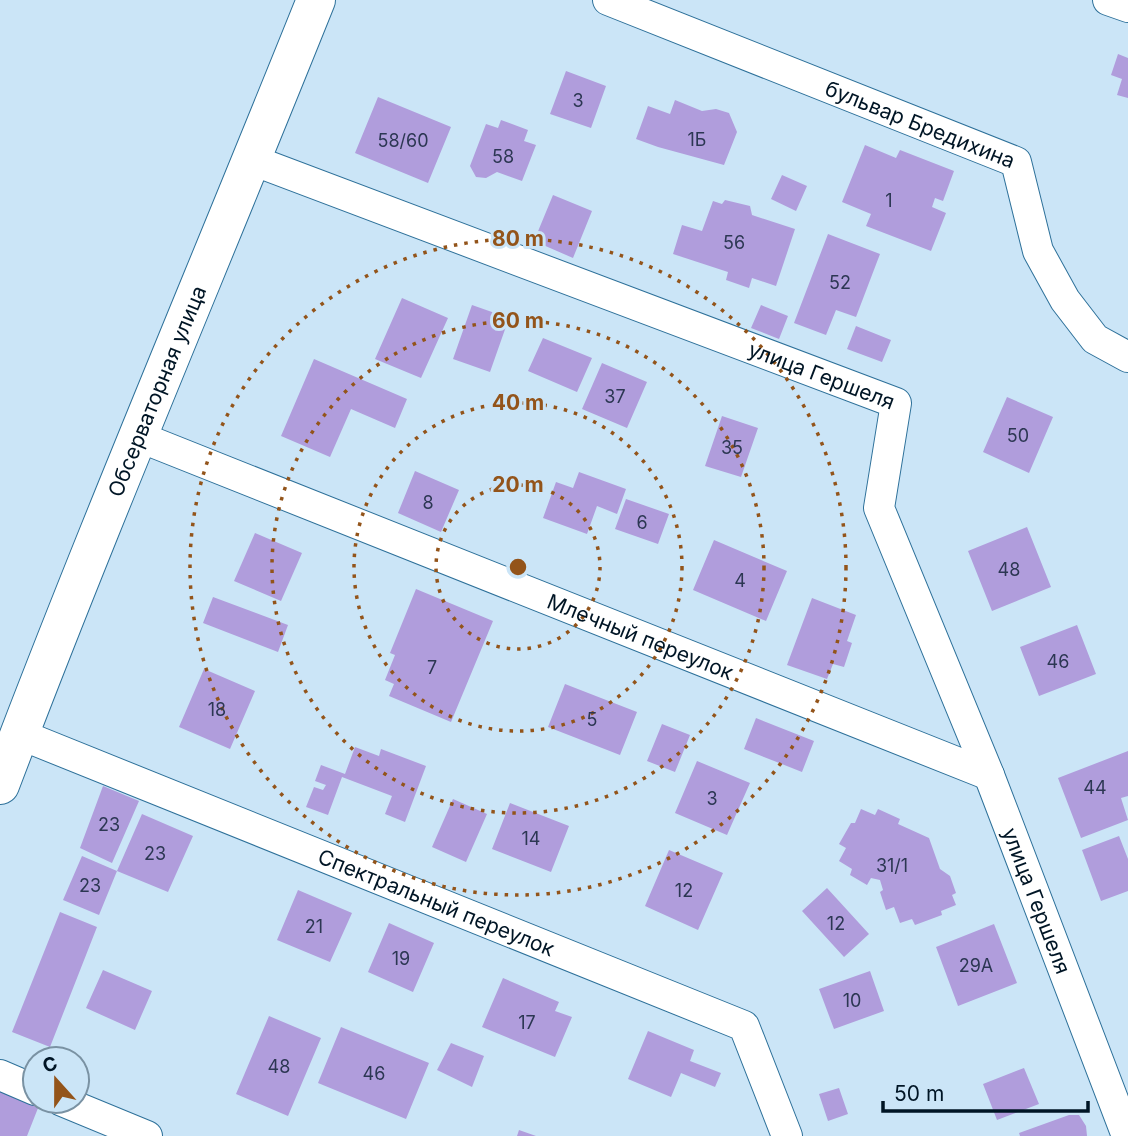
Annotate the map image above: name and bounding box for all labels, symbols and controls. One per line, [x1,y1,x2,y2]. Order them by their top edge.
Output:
street label: бульвар Бредихина [822,75,1019,173]
house number: 3 [572,90,584,111]
house number: 1Б [688,129,706,150]
house number: 58/60 [377,130,429,151]
house number: 58 [492,146,514,167]
house number: 1 [885,190,893,211]
text: 80 m [492,226,544,251]
house number: 56 [723,232,745,253]
house number: 52 [829,272,851,293]
street label: Обсерваторная улица [102,282,211,500]
text: 60 m [492,308,544,333]
street label: улица Гершеля [745,336,898,414]
house number: 37 [604,386,626,407]
text: 40 m [492,390,544,415]
house number: 50 [1007,425,1029,446]
house number: 35 [721,437,743,458]
text: 20 m [492,472,544,497]
house number: 8 [422,492,434,513]
house number: 6 [636,512,648,533]
centre of rings [506,555,530,579]
house number: 48 [998,559,1020,580]
house number: 4 [734,570,746,591]
street label: Млечный переулок [544,588,738,685]
house number: 46 [1047,651,1069,672]
house number: 7 [427,657,437,678]
house number: 18 [208,699,226,720]
house number: 5 [587,709,597,730]
house number: 44 [1083,777,1107,798]
house number: 3 [706,788,718,809]
house number: 23 [98,814,120,835]
street label: улица Гершеля [998,824,1076,977]
house number: 14 [522,828,540,849]
house number: 23 [144,843,166,864]
street label: Спектральный переулок [315,843,559,961]
house number: 31/1 [876,855,908,876]
house number: 23 [79,875,101,896]
house number: 12 [675,880,693,901]
house number: 12 [827,913,845,934]
house number: 21 [305,916,323,937]
house number: 19 [392,948,410,969]
house number: 29А [959,955,993,976]
house number: 10 [843,990,861,1011]
house number: 17 [518,1012,536,1033]
north arrow [21,1045,91,1115]
text: С [39,1051,61,1078]
house number: 48 [268,1056,290,1077]
house number: 46 [363,1063,385,1084]
scale bar [883,1070,1088,1114]
text: 50 m [894,1081,944,1106]

